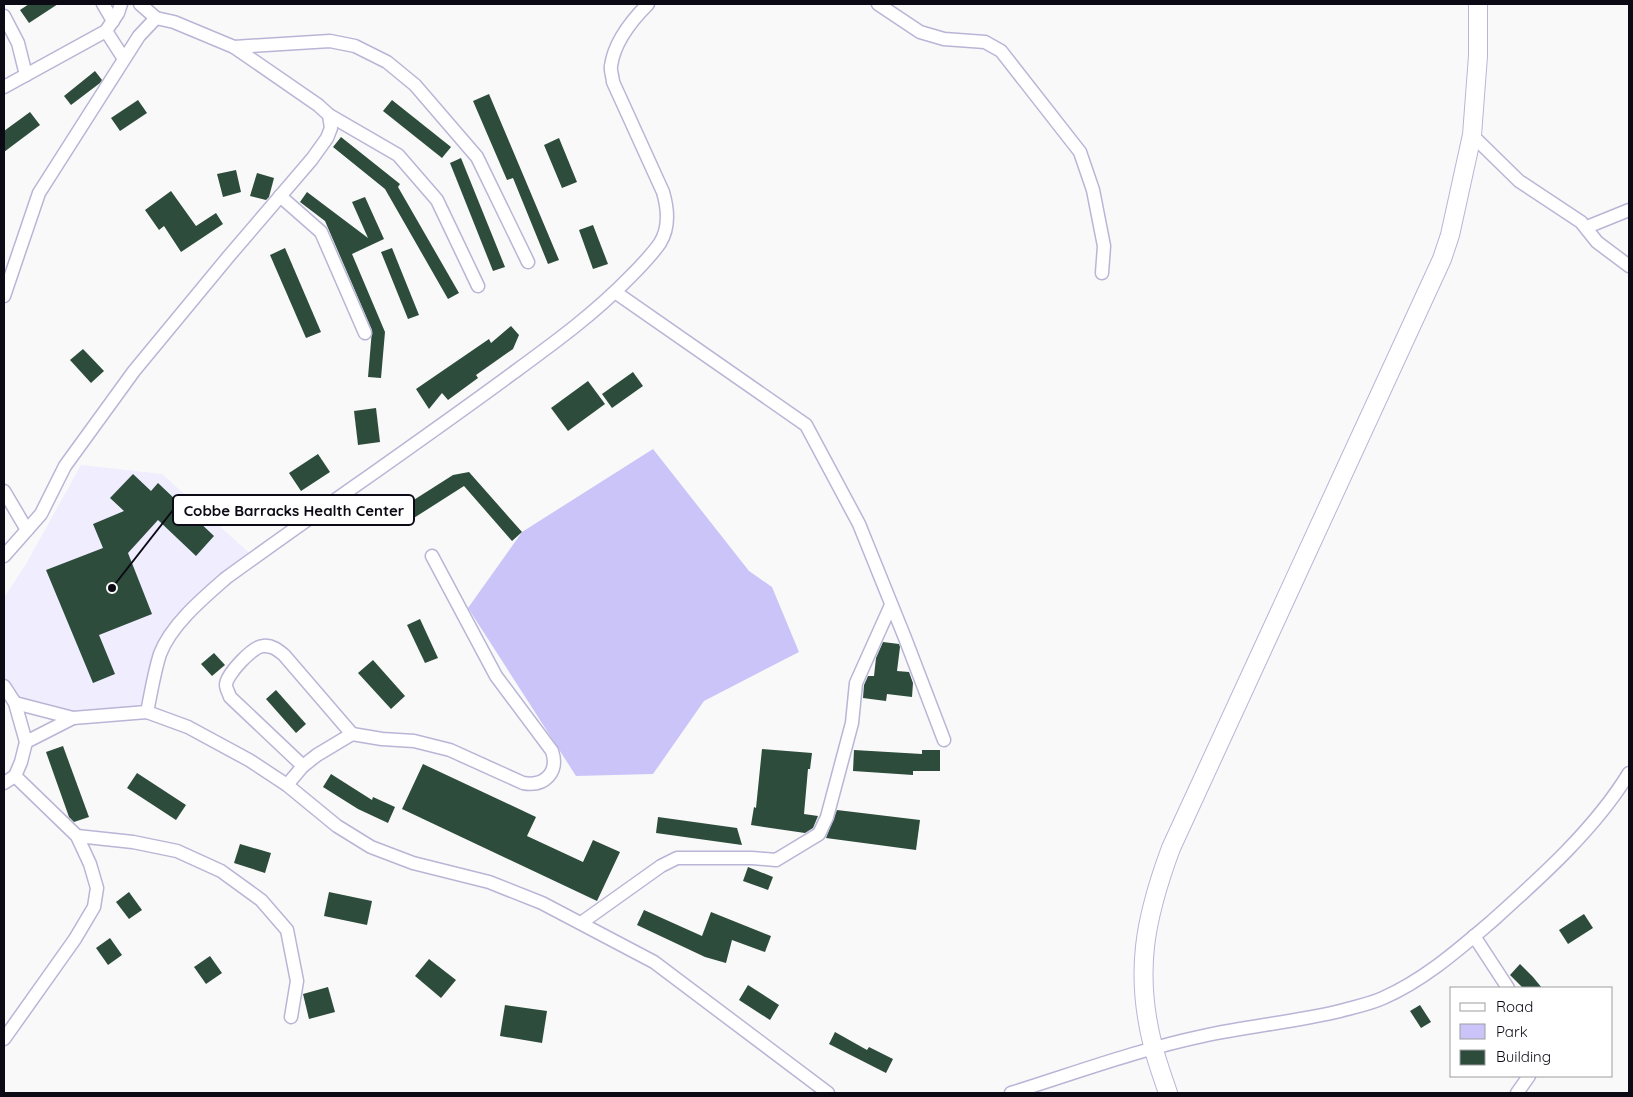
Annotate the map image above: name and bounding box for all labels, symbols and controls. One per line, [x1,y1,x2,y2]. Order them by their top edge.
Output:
callout: Cobbe Barracks Health Center [173,495,414,525]
text: Cobbe Barracks Health Center [184,501,405,520]
legend [1450,987,1613,1077]
text: Road [1496,997,1533,1016]
text: Park [1496,1022,1528,1041]
text: Building [1496,1047,1551,1066]

